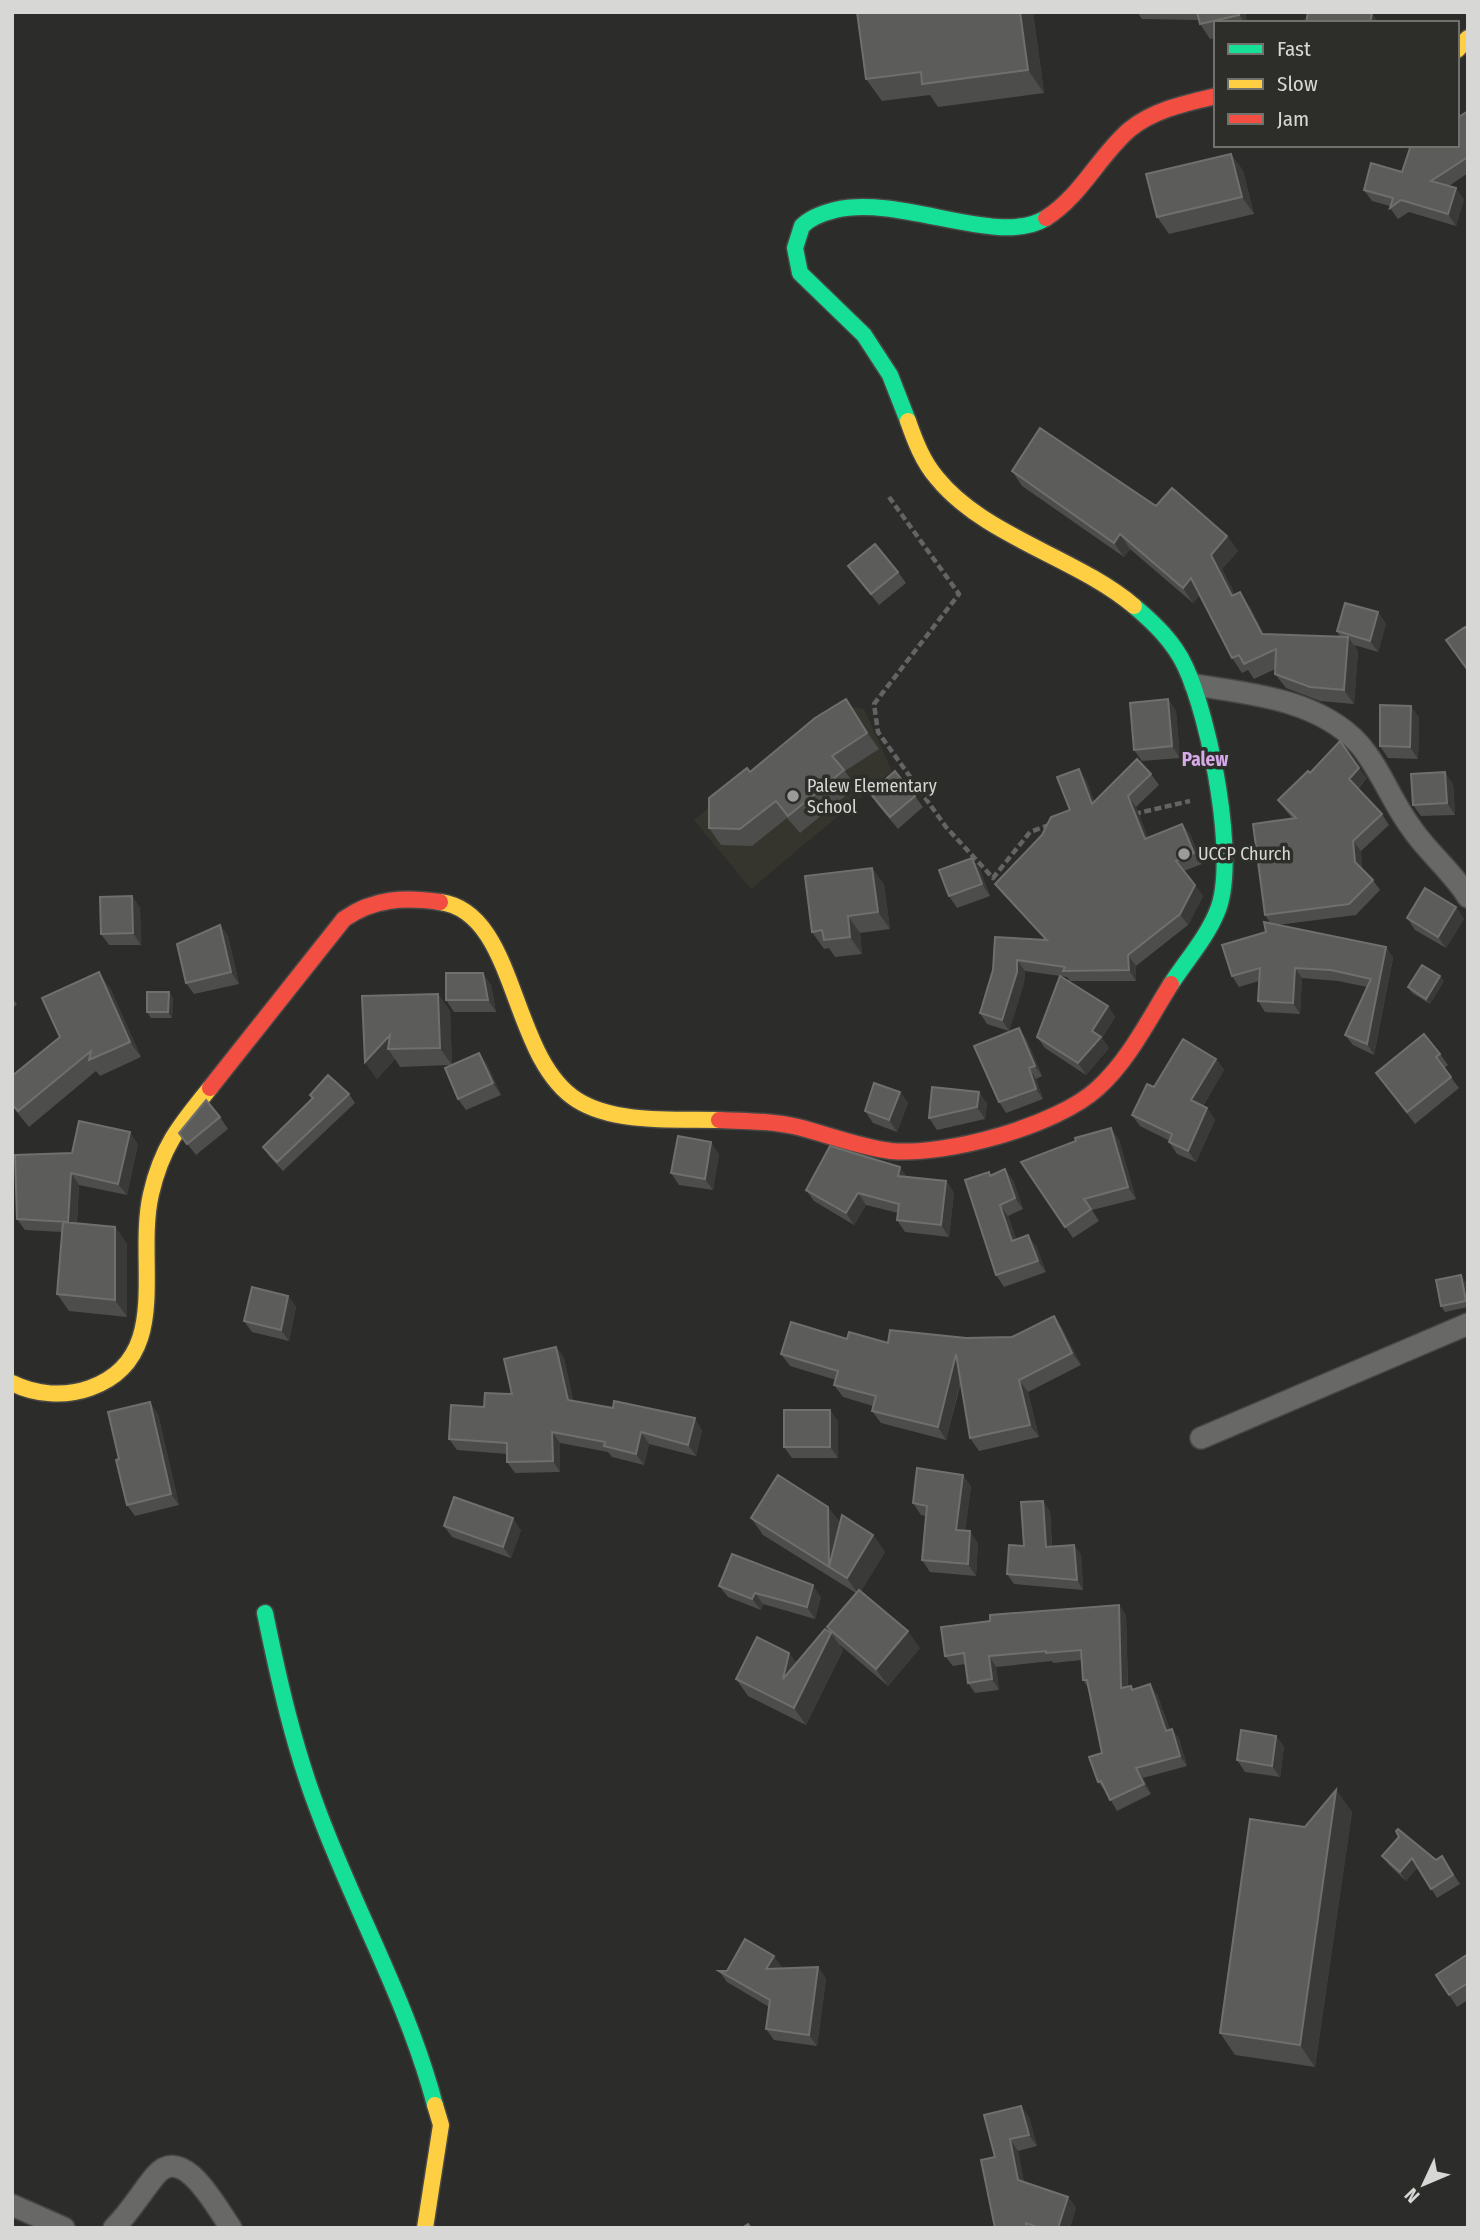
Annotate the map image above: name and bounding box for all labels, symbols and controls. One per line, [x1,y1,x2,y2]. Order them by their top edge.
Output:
legend [1214,21,1459,147]
text: Fast [1277,36,1311,62]
text: Slow [1277,71,1318,97]
text: Jam [1277,106,1309,132]
district label: Palew [1182,748,1228,771]
place label: Palew Elementary School [807,775,937,818]
marker: Palew Elementary School [785,788,801,804]
place label: UCCP Church [1198,843,1291,865]
marker: UCCP Church [1176,846,1192,862]
north arrow [1389,2149,1459,2219]
text: N [1400,2183,1424,2208]

